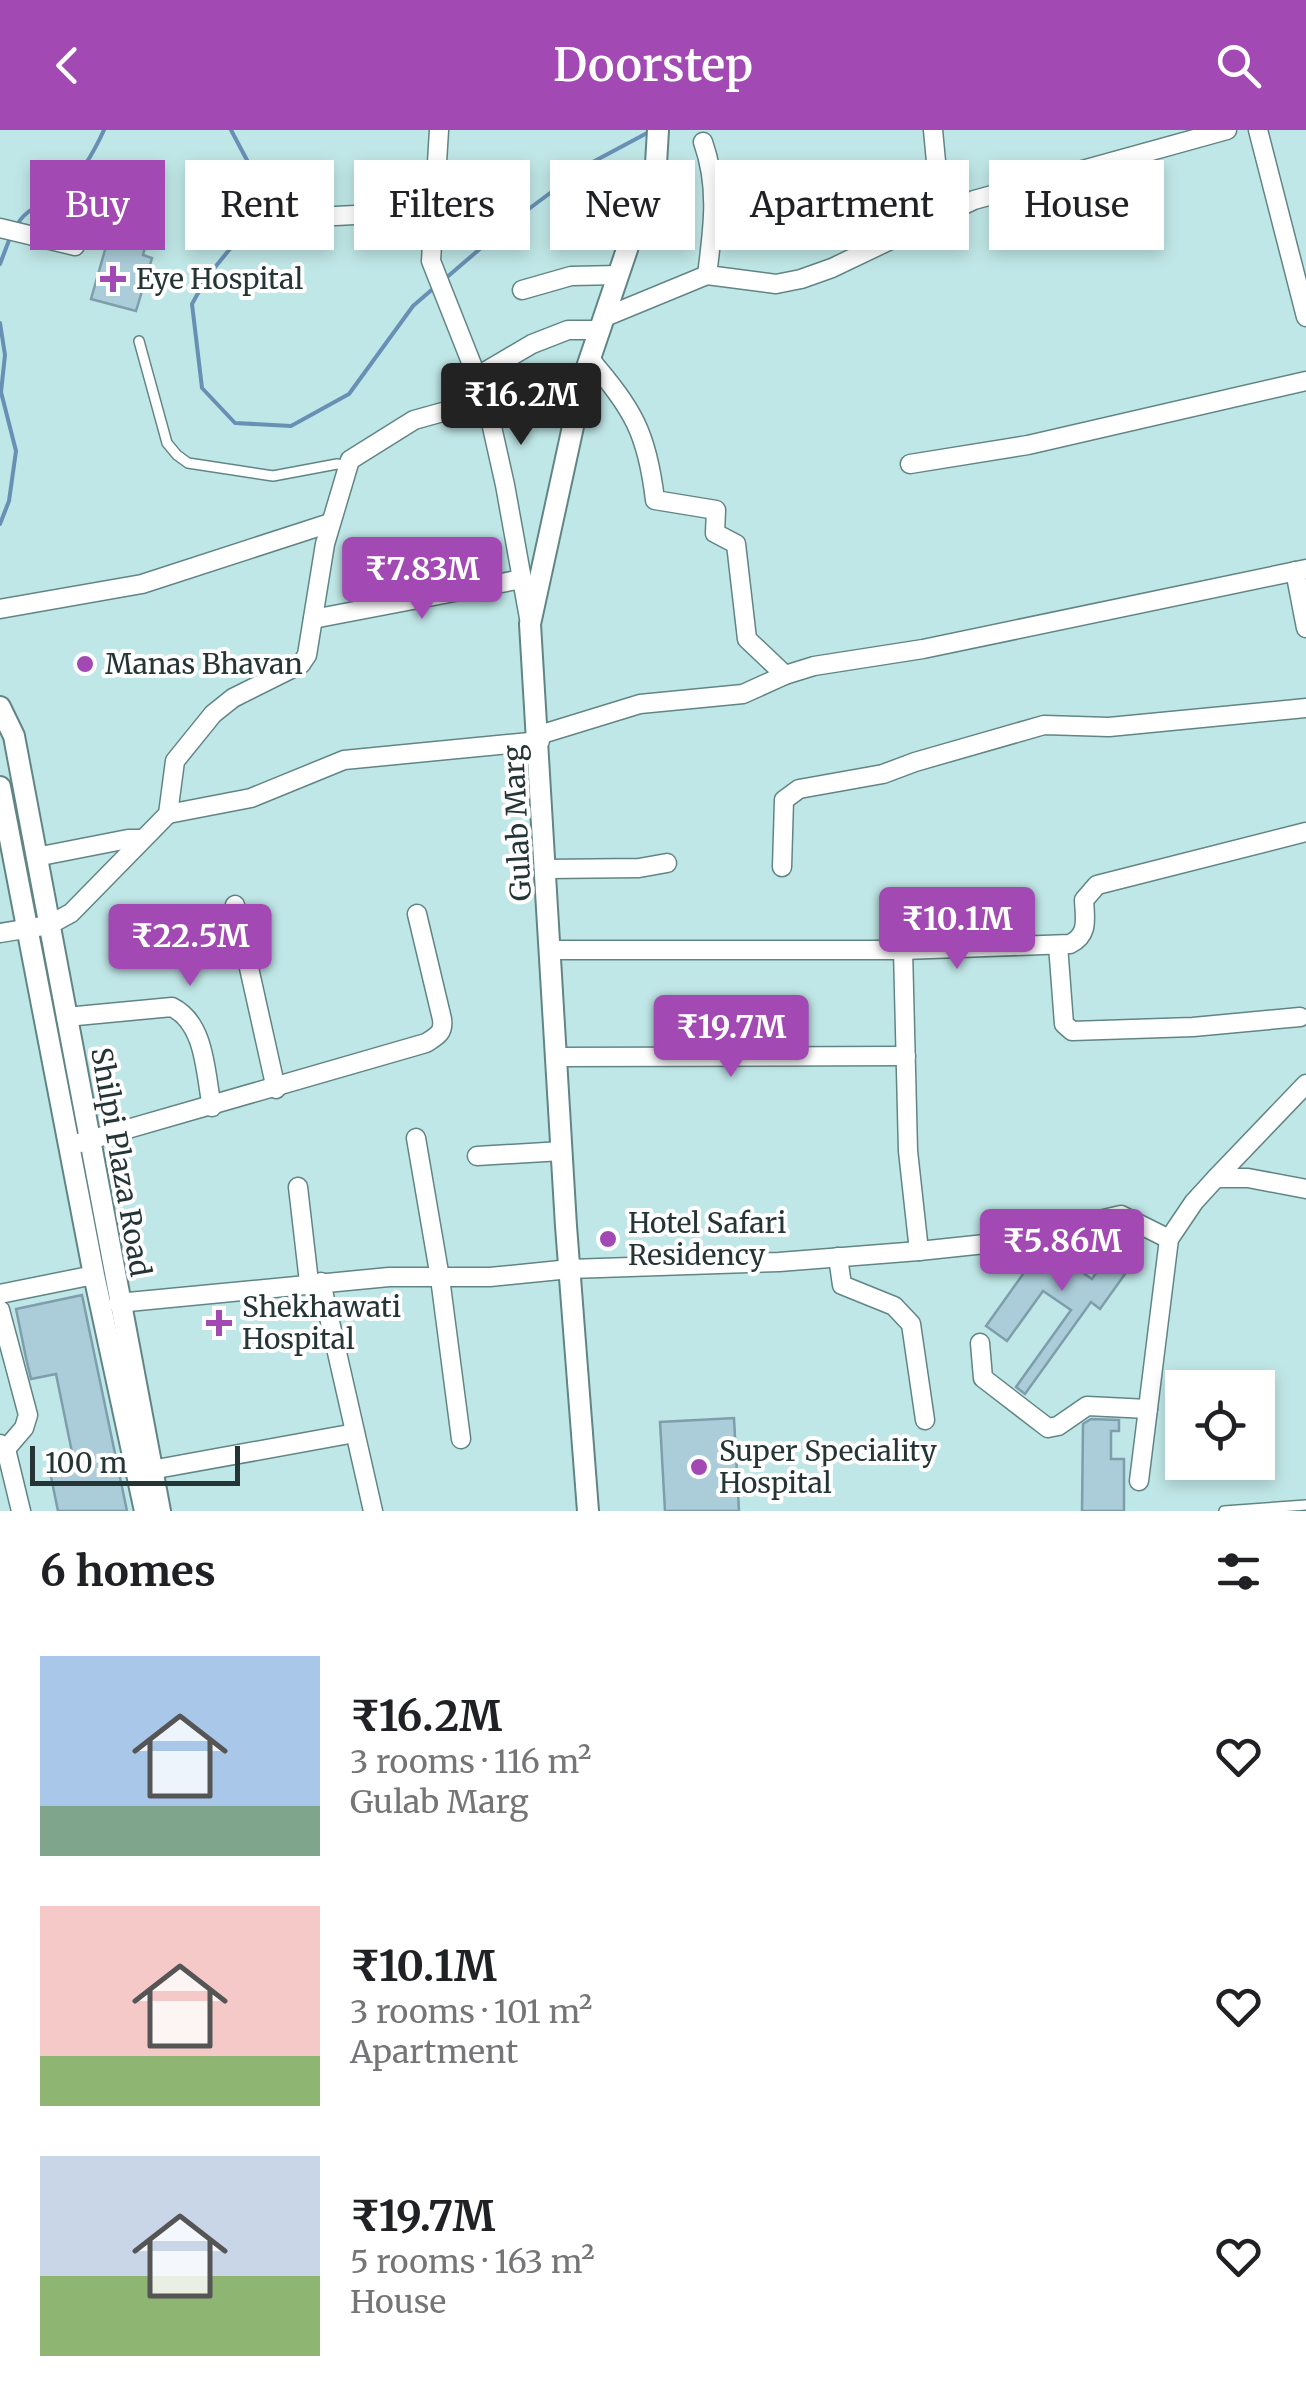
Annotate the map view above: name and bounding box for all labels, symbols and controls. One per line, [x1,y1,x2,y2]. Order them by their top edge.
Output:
text: Doorstep [553,37,753,93]
icon: back [40,38,95,93]
icon: search [1211,38,1266,93]
chip: Buy [30,160,165,250]
chip: Rent [185,160,334,250]
chip: Filters [354,160,530,250]
chip: New [550,160,695,250]
chip: Apartment [715,160,969,250]
chip: House [989,160,1164,250]
place label: Eye Hospital [136,261,303,297]
marker: Eye Hospital [100,266,126,292]
pin: ₹16.2M [440,363,602,448]
text: ₹16.2M [463,375,579,415]
pin: ₹7.83M [341,537,503,622]
text: ₹7.83M [364,549,480,589]
place label: Manas Bhavan [105,646,303,682]
marker: Manas Bhavan [74,653,96,675]
street label: Gulab Marg [495,744,539,902]
pin: ₹10.1M [876,887,1038,972]
text: ₹10.1M [901,899,1013,939]
pin: ₹22.5M [109,904,271,989]
text: ₹22.5M [131,916,249,956]
pin: ₹19.7M [650,995,812,1080]
text: ₹19.7M [676,1007,786,1047]
street label: Shilpi Plaza Road [83,1045,159,1279]
place label: Hotel Safari Residency [628,1205,786,1273]
pin: ₹5.86M [981,1209,1143,1294]
text: ₹5.86M [1002,1221,1122,1261]
marker: Hotel Safari Residency [597,1228,619,1250]
place label: Shekhawati Hospital [242,1289,401,1357]
marker: Shekhawati Hospital [206,1310,232,1336]
map controls [1165,1370,1275,1480]
button: locate [1165,1370,1275,1480]
place label: Super Speciality Hospital [719,1433,937,1501]
scale bar [30,1441,240,1486]
text: 100 m [45,1445,127,1481]
marker: Super Speciality Hospital [688,1456,710,1478]
icon: filters [1211,1544,1266,1599]
text: 6 homes [40,1545,216,1597]
text: ₹16.2M [350,1690,502,1742]
icon: home [120,1696,240,1816]
icon: heart [1211,1729,1266,1784]
text: 3 rooms · 116 m² [350,1742,591,1782]
text: Gulab Marg [350,1782,529,1822]
text: ₹10.1M [350,1940,497,1992]
icon: home [120,1946,240,2066]
icon: heart [1211,1979,1266,2034]
text: 3 rooms · 101 m² [350,1992,592,2032]
text: Apartment [350,2032,518,2072]
text: ₹19.7M [350,2190,495,2242]
icon: home [120,2196,240,2316]
icon: heart [1211,2229,1266,2284]
text: 5 rooms · 163 m² [350,2242,595,2282]
text: House [350,2282,446,2322]

